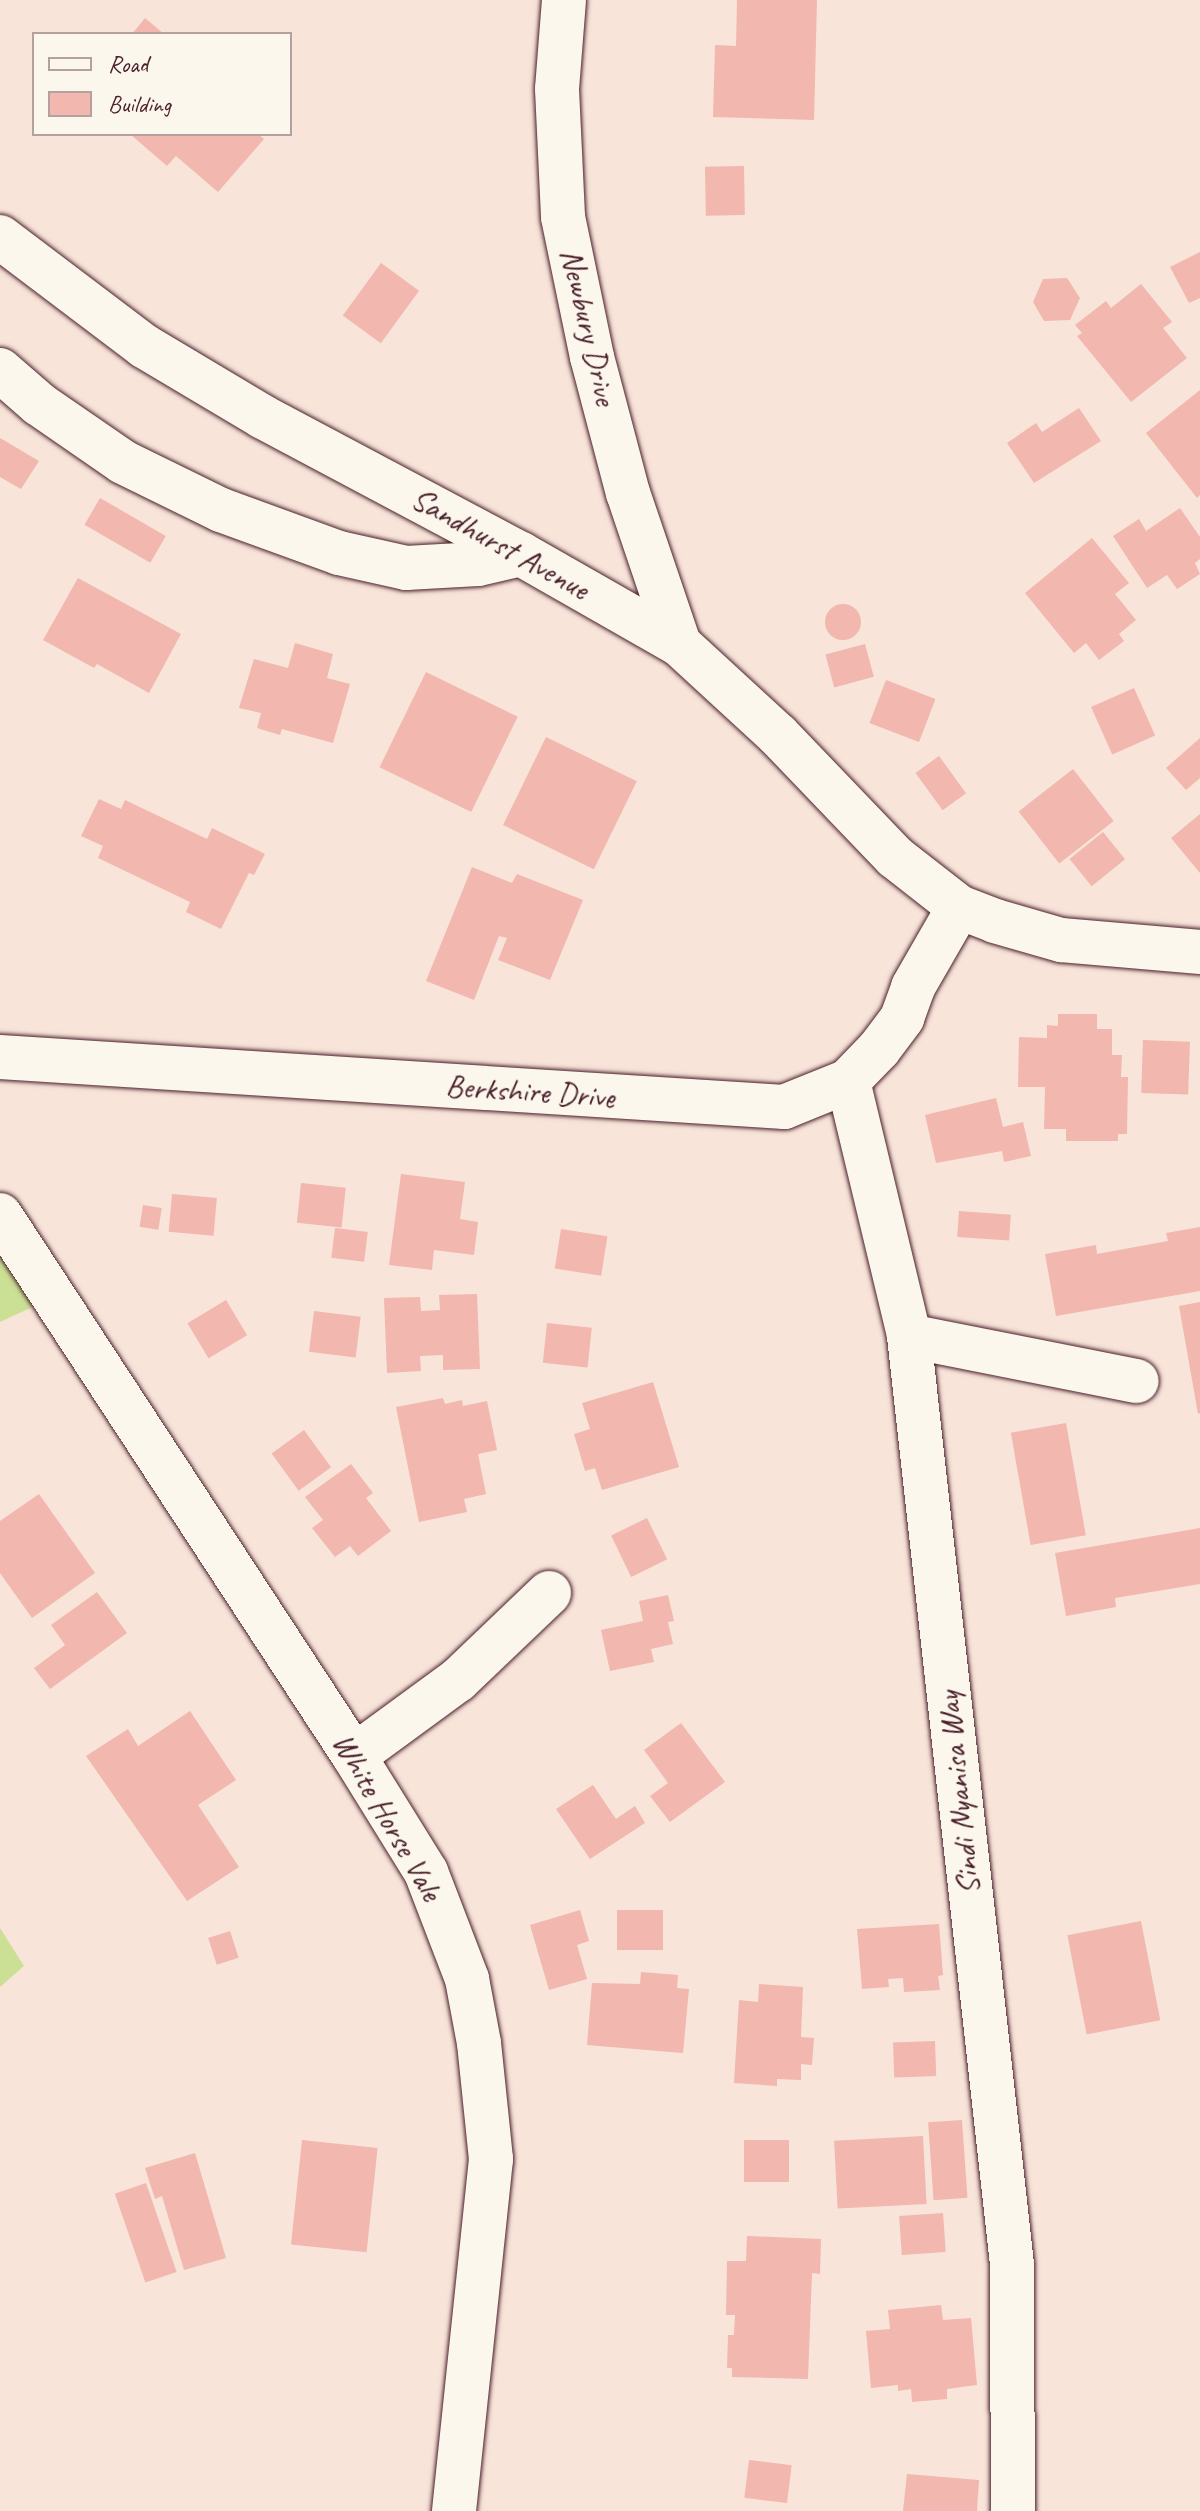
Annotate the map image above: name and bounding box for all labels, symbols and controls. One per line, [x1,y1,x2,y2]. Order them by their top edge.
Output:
legend [32,32,292,136]
text: Road [108,49,148,79]
text: Building [108,89,171,119]
street label: Newbury Drive [551,245,625,409]
street label: Sandhurst Avenue [405,479,595,609]
street label: Berkshire Drive [444,1067,616,1117]
street label: Sindi Nyanisa Way [929,1688,989,1898]
street label: White Horse Vale [324,1726,450,1908]

